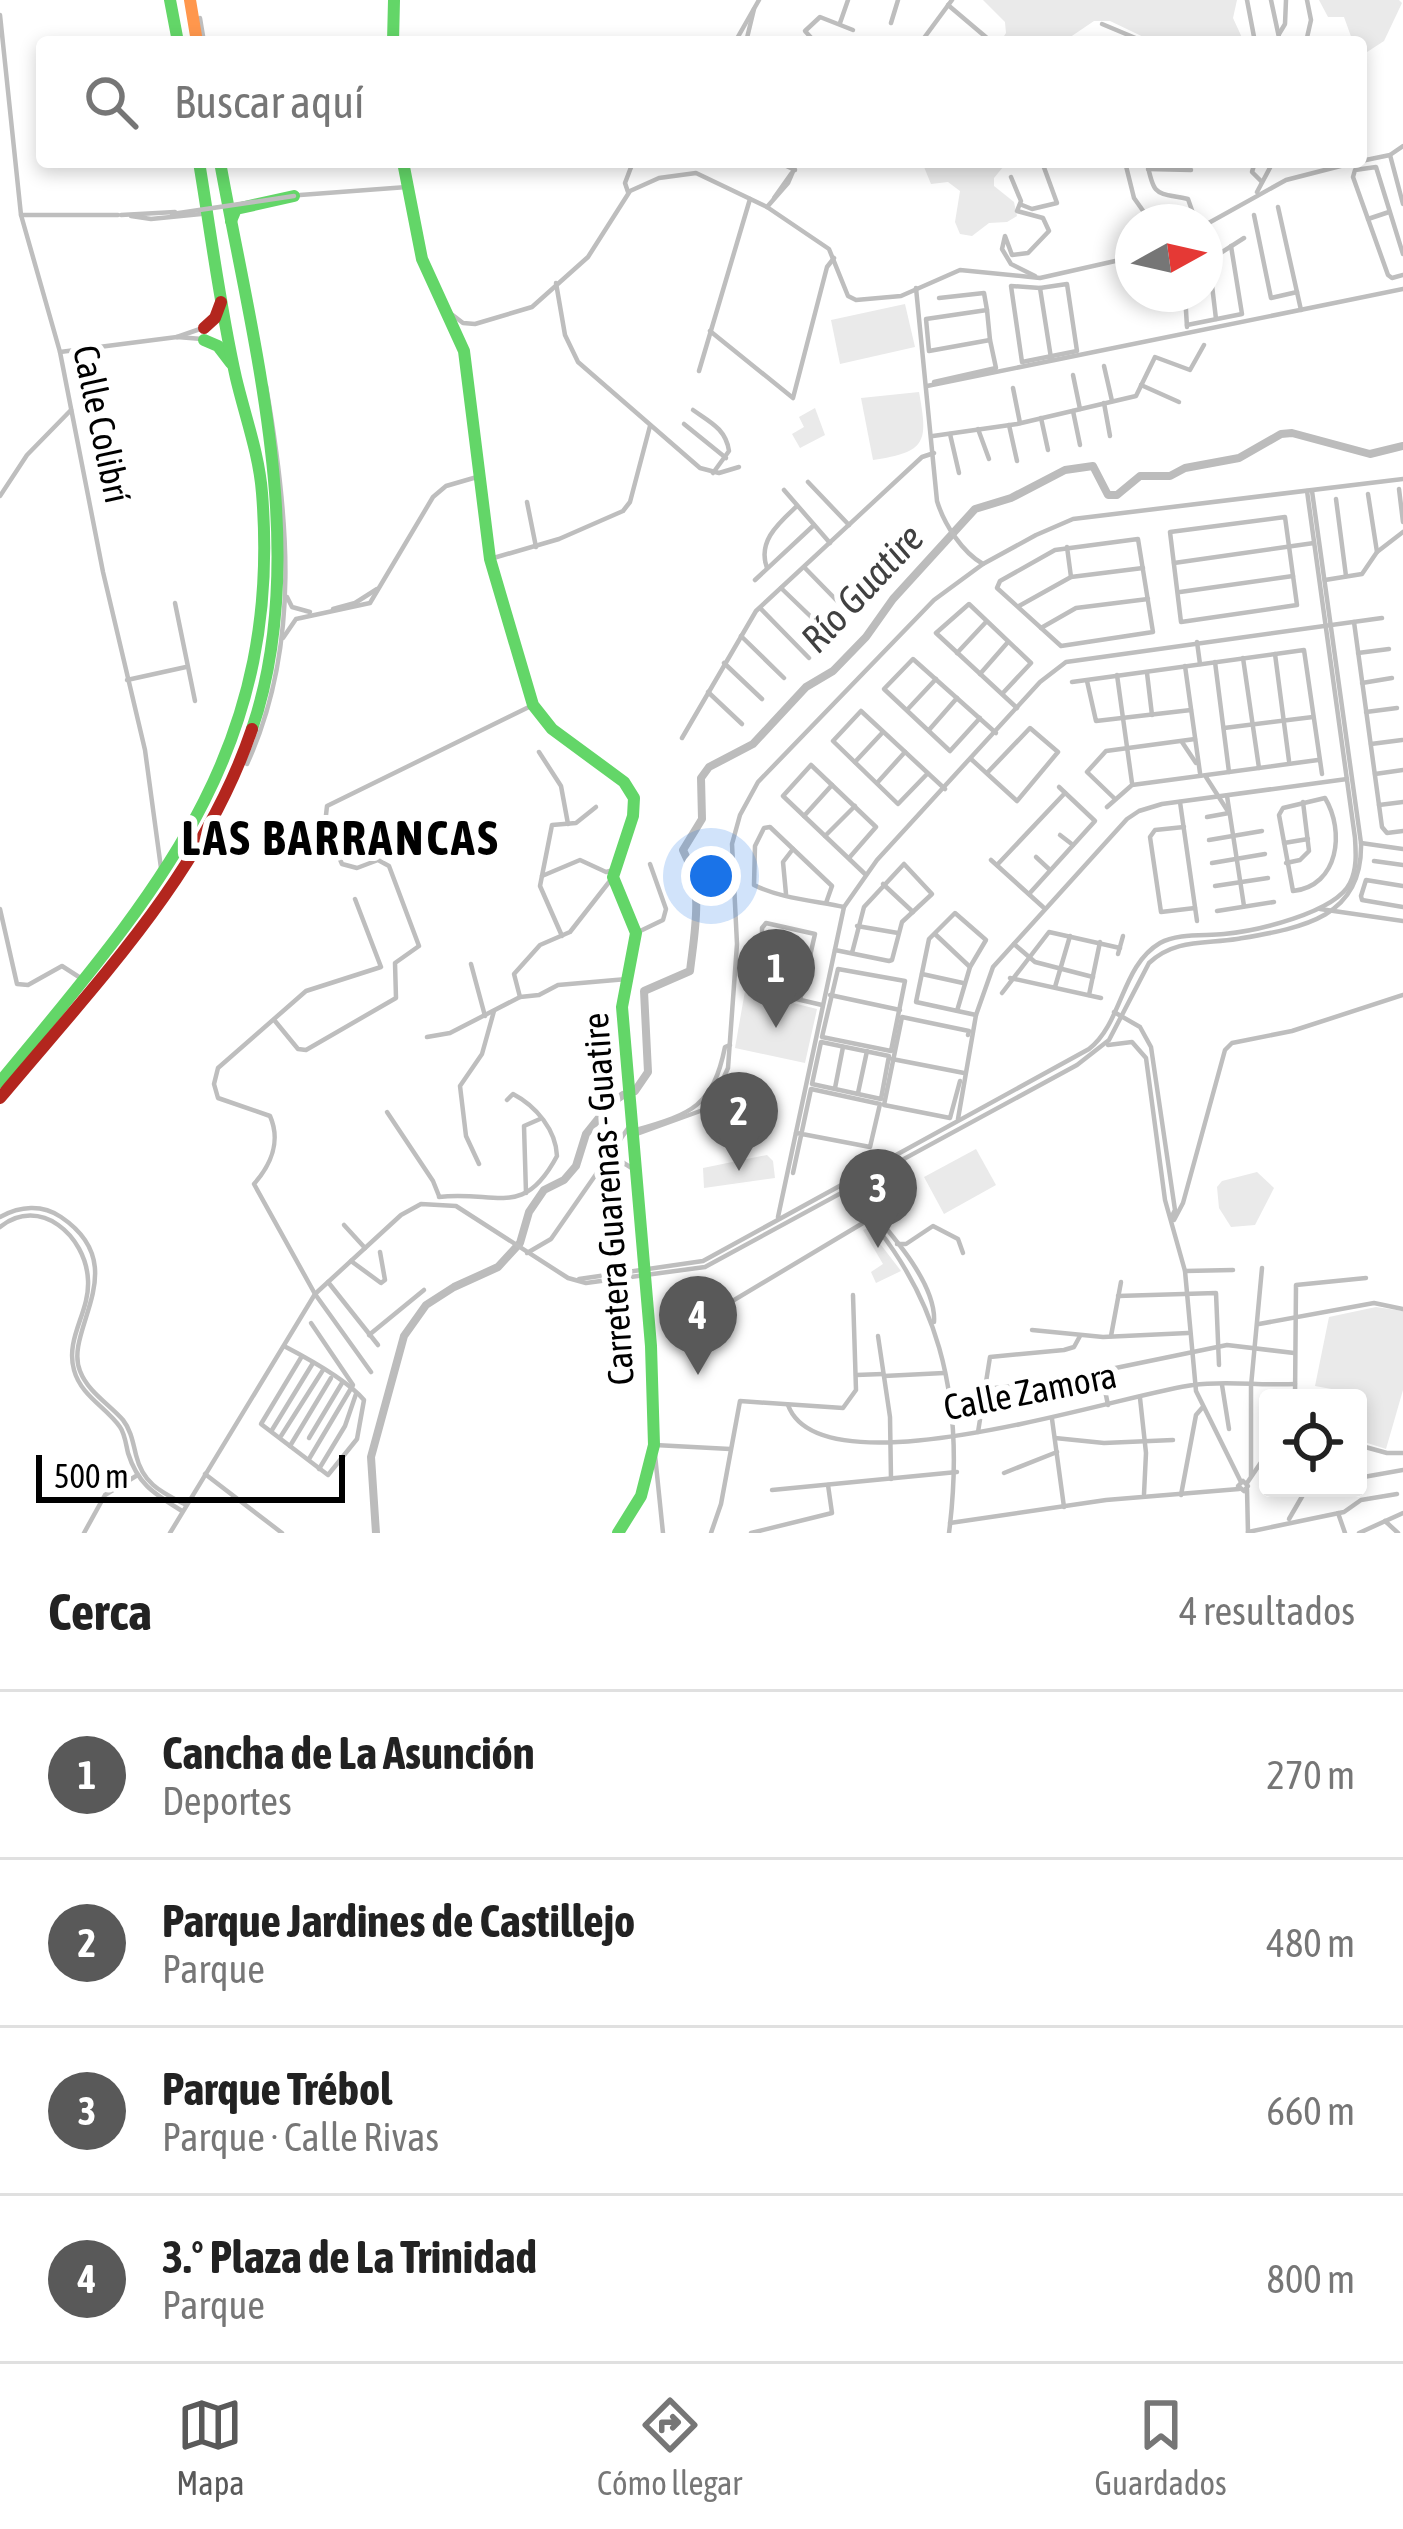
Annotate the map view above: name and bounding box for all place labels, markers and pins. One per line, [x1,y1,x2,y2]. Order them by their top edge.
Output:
pin: 1 [737,929,815,1028]
pin: 2 [700,1072,778,1171]
pin: 3 [839,1149,917,1248]
pin: 4 [659,1276,737,1375]

